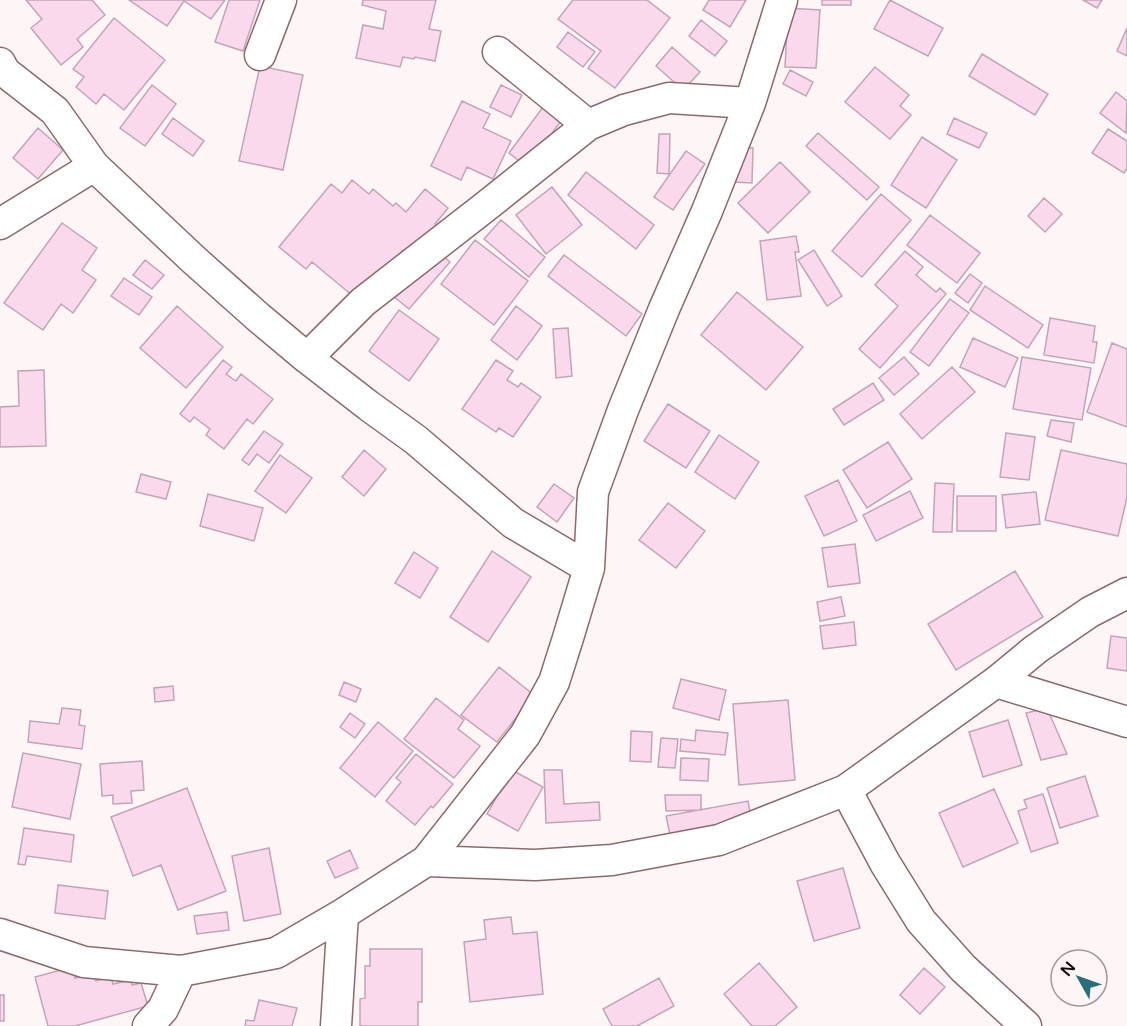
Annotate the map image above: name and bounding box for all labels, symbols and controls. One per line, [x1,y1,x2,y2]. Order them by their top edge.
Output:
north arrow [1049,948,1109,1008]
text: N [1056,958,1080,980]

